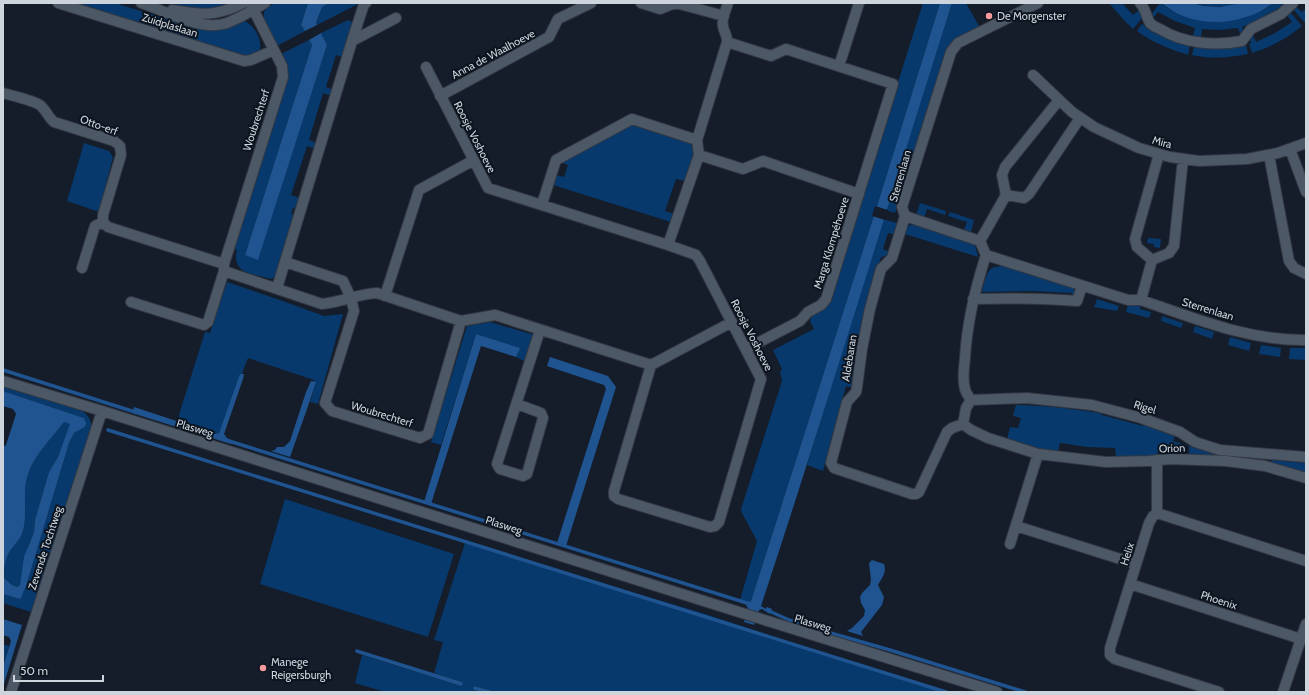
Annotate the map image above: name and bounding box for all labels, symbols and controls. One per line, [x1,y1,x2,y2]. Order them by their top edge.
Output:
place label: De Morgenster [997,9,1066,23]
street label: Zuidplaslaan [140,10,200,40]
marker: De Morgenster [984,11,994,21]
street label: Anna de Waalhoeve [449,26,538,82]
street label: Woubrechterf [239,87,273,153]
street label: Roosje Voshoeve [451,99,499,176]
street label: Otto-erf [78,112,120,138]
street label: Mira [1151,133,1174,152]
street label: Sterrenlaan [886,148,914,204]
street label: Marga Klompéhoeve [810,195,852,291]
street label: Sterrenlaan [1180,294,1236,324]
street label: Roosje Voshoeve [728,297,776,374]
street label: Aldebaran [838,334,860,382]
street label: Rigel [1132,397,1158,417]
street label: Woubrechterf [349,398,415,430]
street label: Plasweg [175,416,216,440]
street label: Orion [1159,441,1185,455]
street label: Zevende Tochtweg [25,504,65,592]
street label: Plasweg [484,513,525,538]
street label: Helix [1117,540,1138,567]
street label: Phoenix [1199,588,1240,613]
street label: Plasweg [793,611,834,635]
place label: Manege Reigersburgh [271,655,331,682]
scale bar [14,657,103,683]
text: 50 m [20,663,48,678]
marker: Manege Reigersburgh [258,663,268,673]

